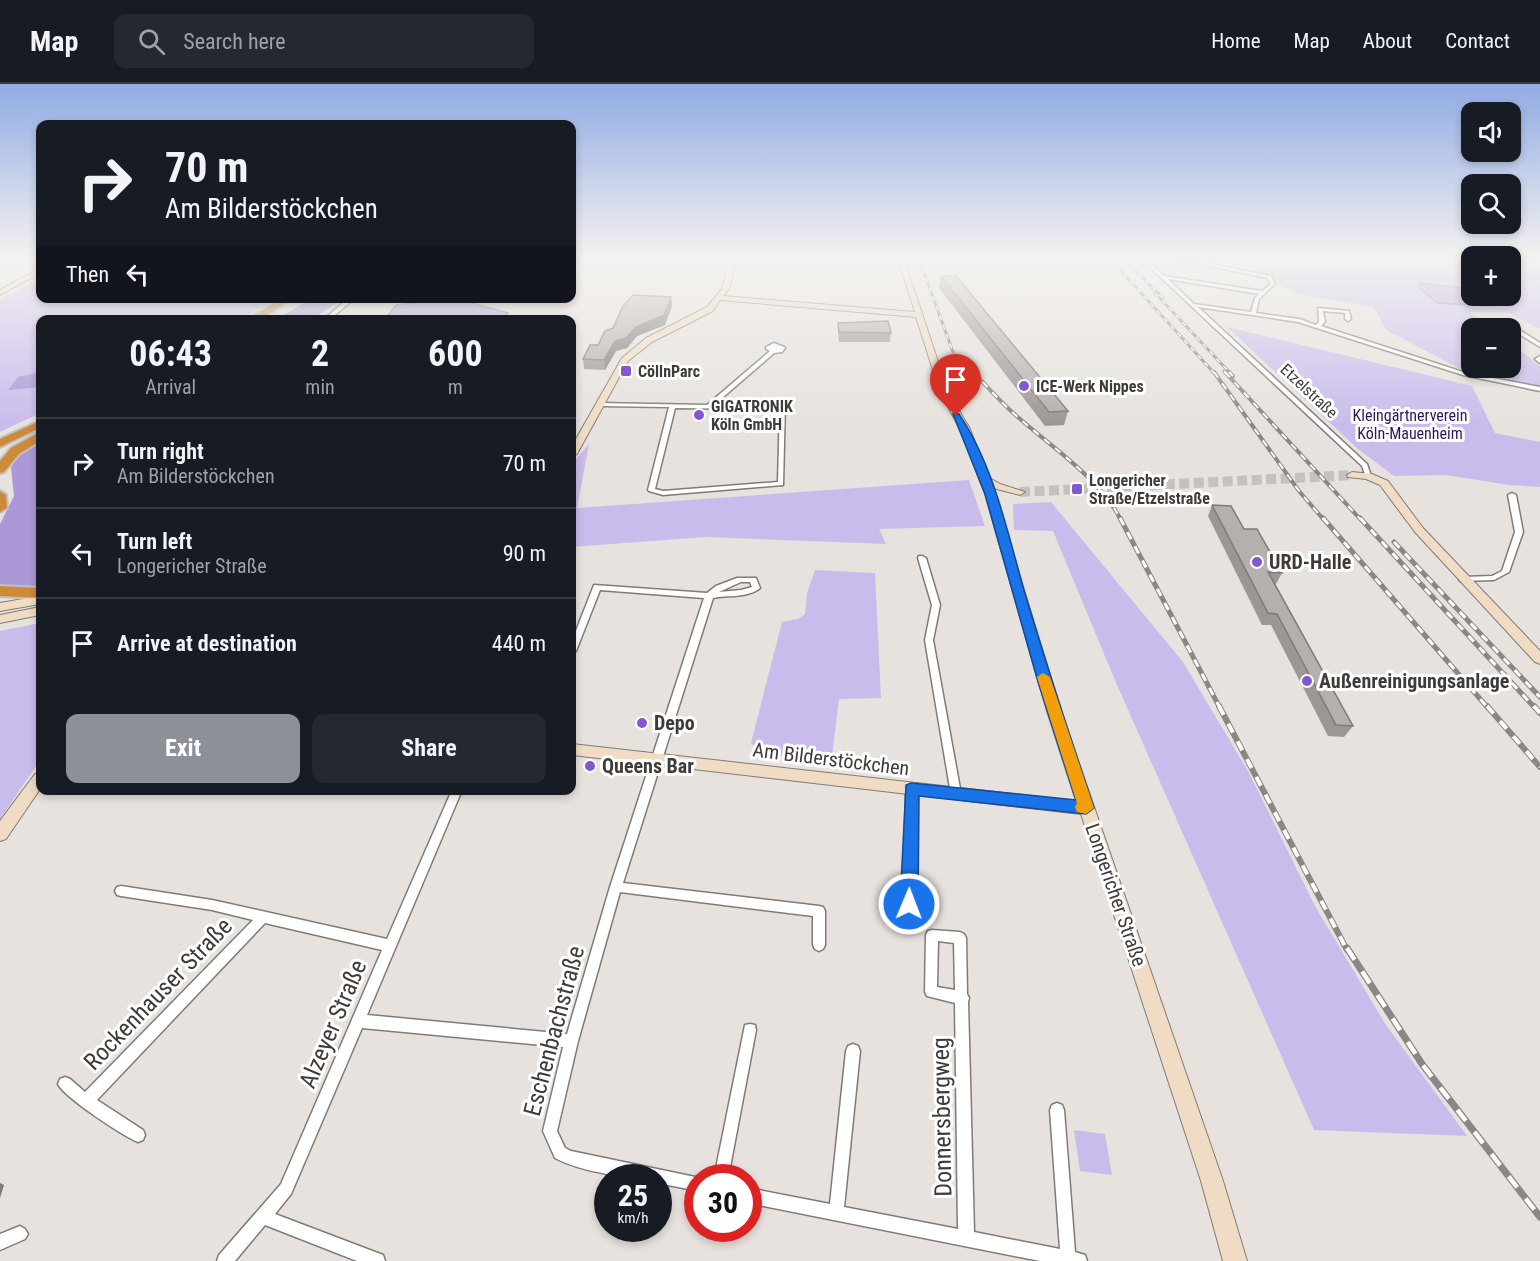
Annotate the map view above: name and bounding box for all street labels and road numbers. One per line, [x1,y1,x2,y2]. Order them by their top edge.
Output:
street label: Etzelstraße [1277,360,1341,422]
street label: Am Bilderstöckchen [751,737,911,781]
street label: Longericher Straße [1080,820,1152,970]
street label: Rockenhauser Straße [78,912,238,1076]
street label: Eschenbachstraße [518,943,590,1119]
street label: Alzeyer Straße [293,956,373,1092]
street label: Donnersbergweg [927,1037,957,1197]

